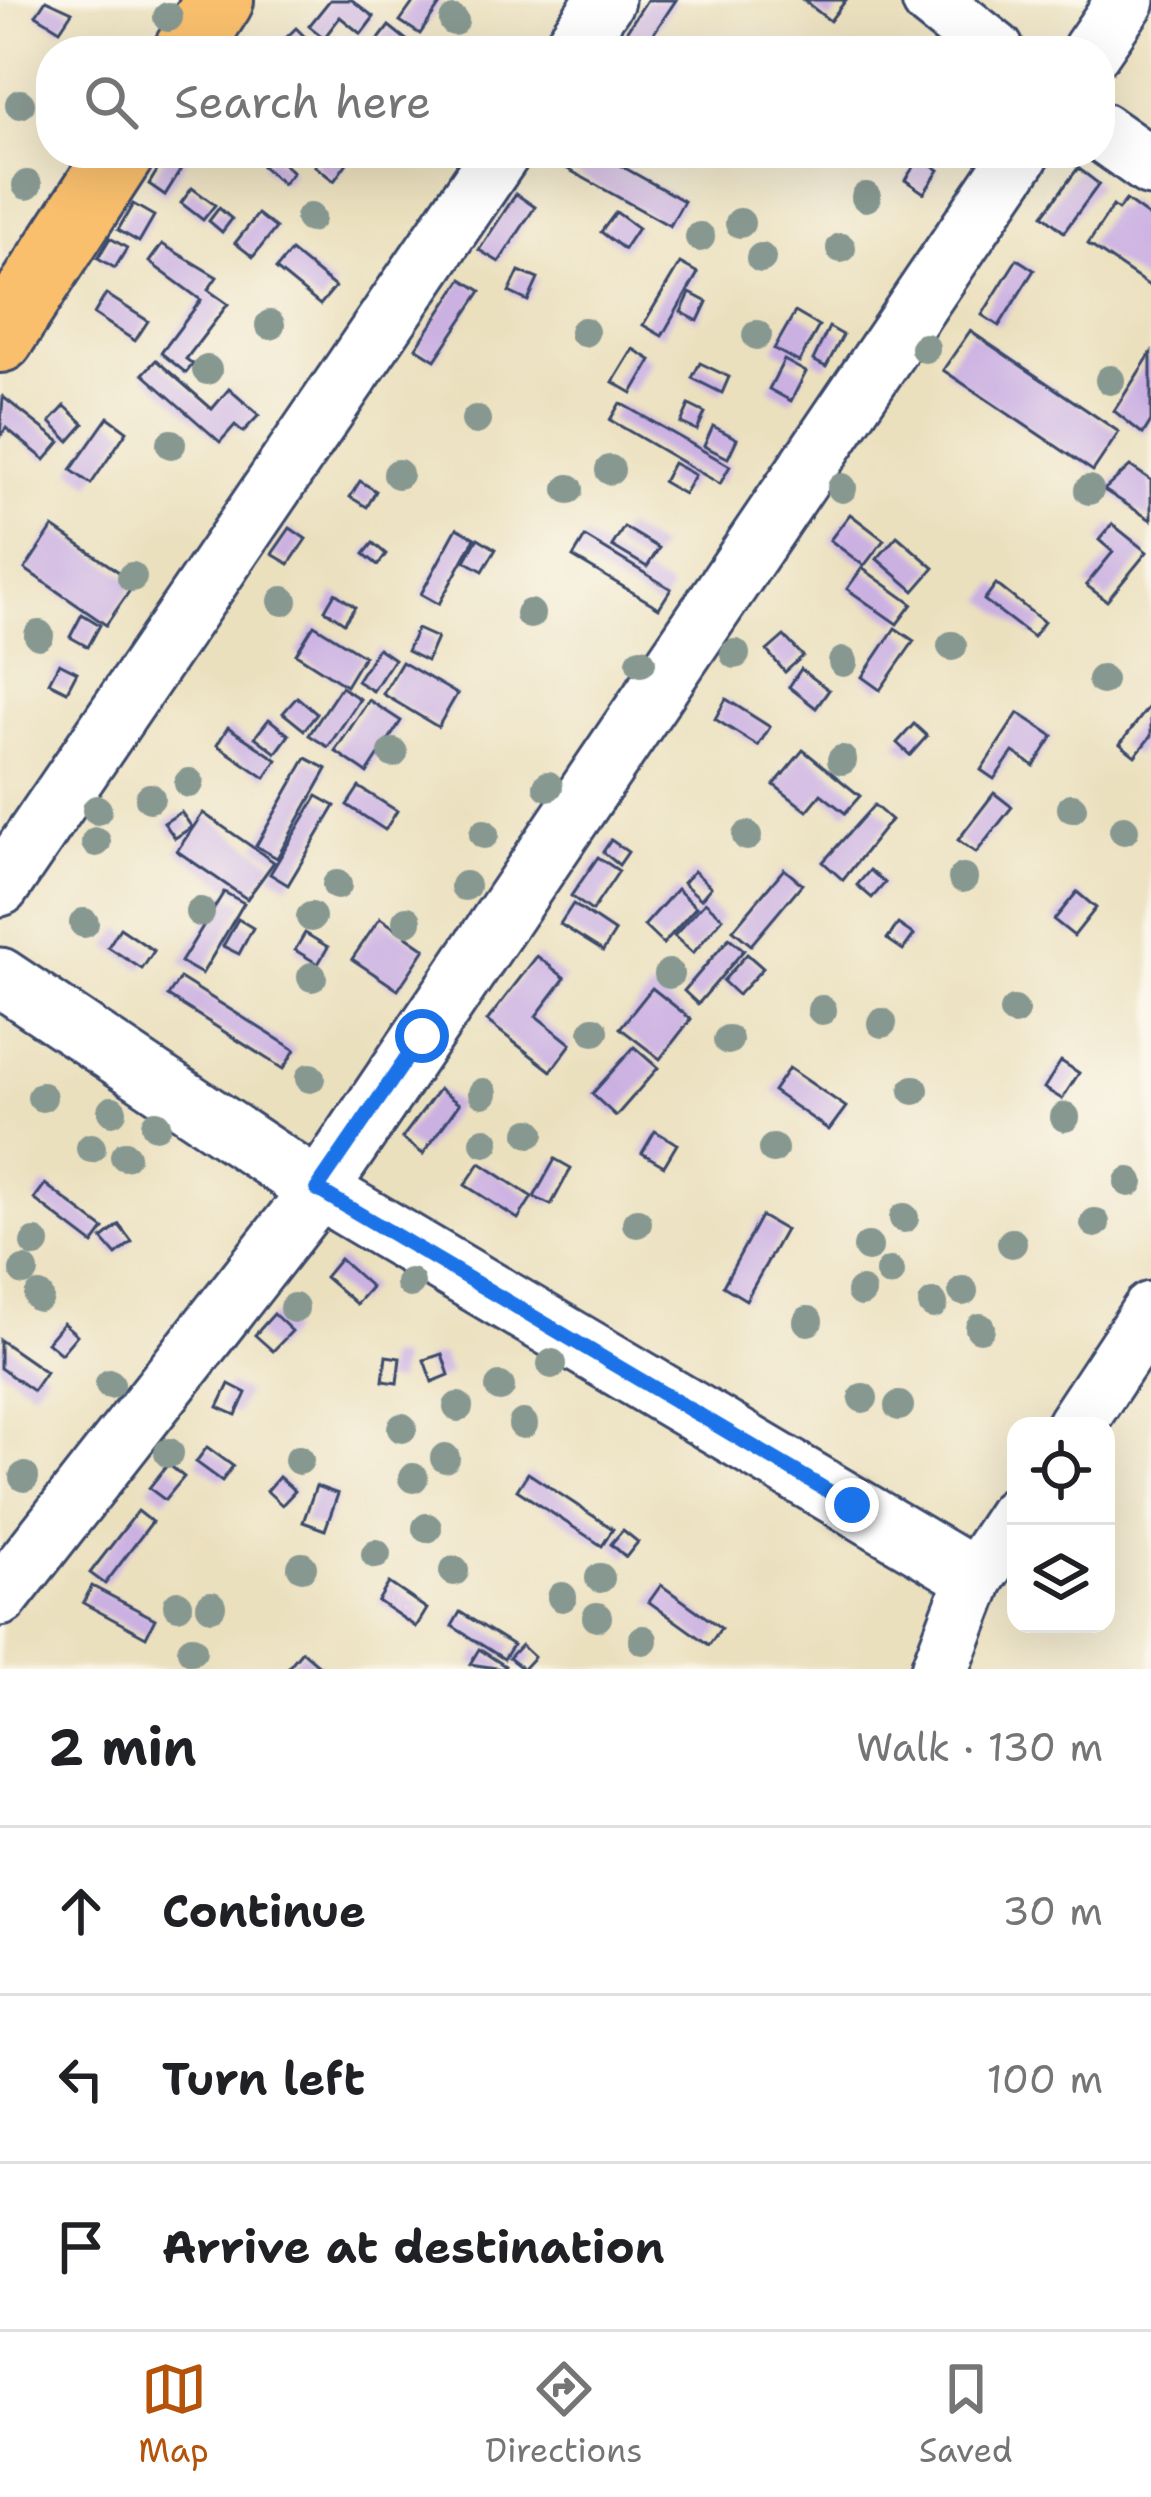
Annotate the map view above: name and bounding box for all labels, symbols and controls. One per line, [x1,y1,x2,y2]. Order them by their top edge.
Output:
search box [36,36,1115,168]
icon: search [78,69,144,135]
text: Search here [174,72,431,132]
route start [395,1009,449,1063]
map controls [1007,1417,1115,1633]
button: locate [1007,1417,1115,1525]
route end [825,1478,879,1532]
button: layers [1007,1525,1115,1633]
text: 2 min [48,1713,197,1781]
text: Walk · 130 m [856,1721,1103,1773]
icon: ahead [48,1878,114,1944]
text: Continue [162,1881,366,1941]
text: 30 m [1002,1885,1103,1937]
icon: left [48,2046,114,2112]
text: Turn left [162,2049,365,2109]
text: 100 m [987,2053,1103,2105]
icon: arrive [48,2214,114,2280]
text: Arrive at destination [162,2217,665,2277]
tab: Map [138,2356,209,2473]
tab: Directions [485,2356,643,2473]
tab: Saved [919,2356,1013,2473]

